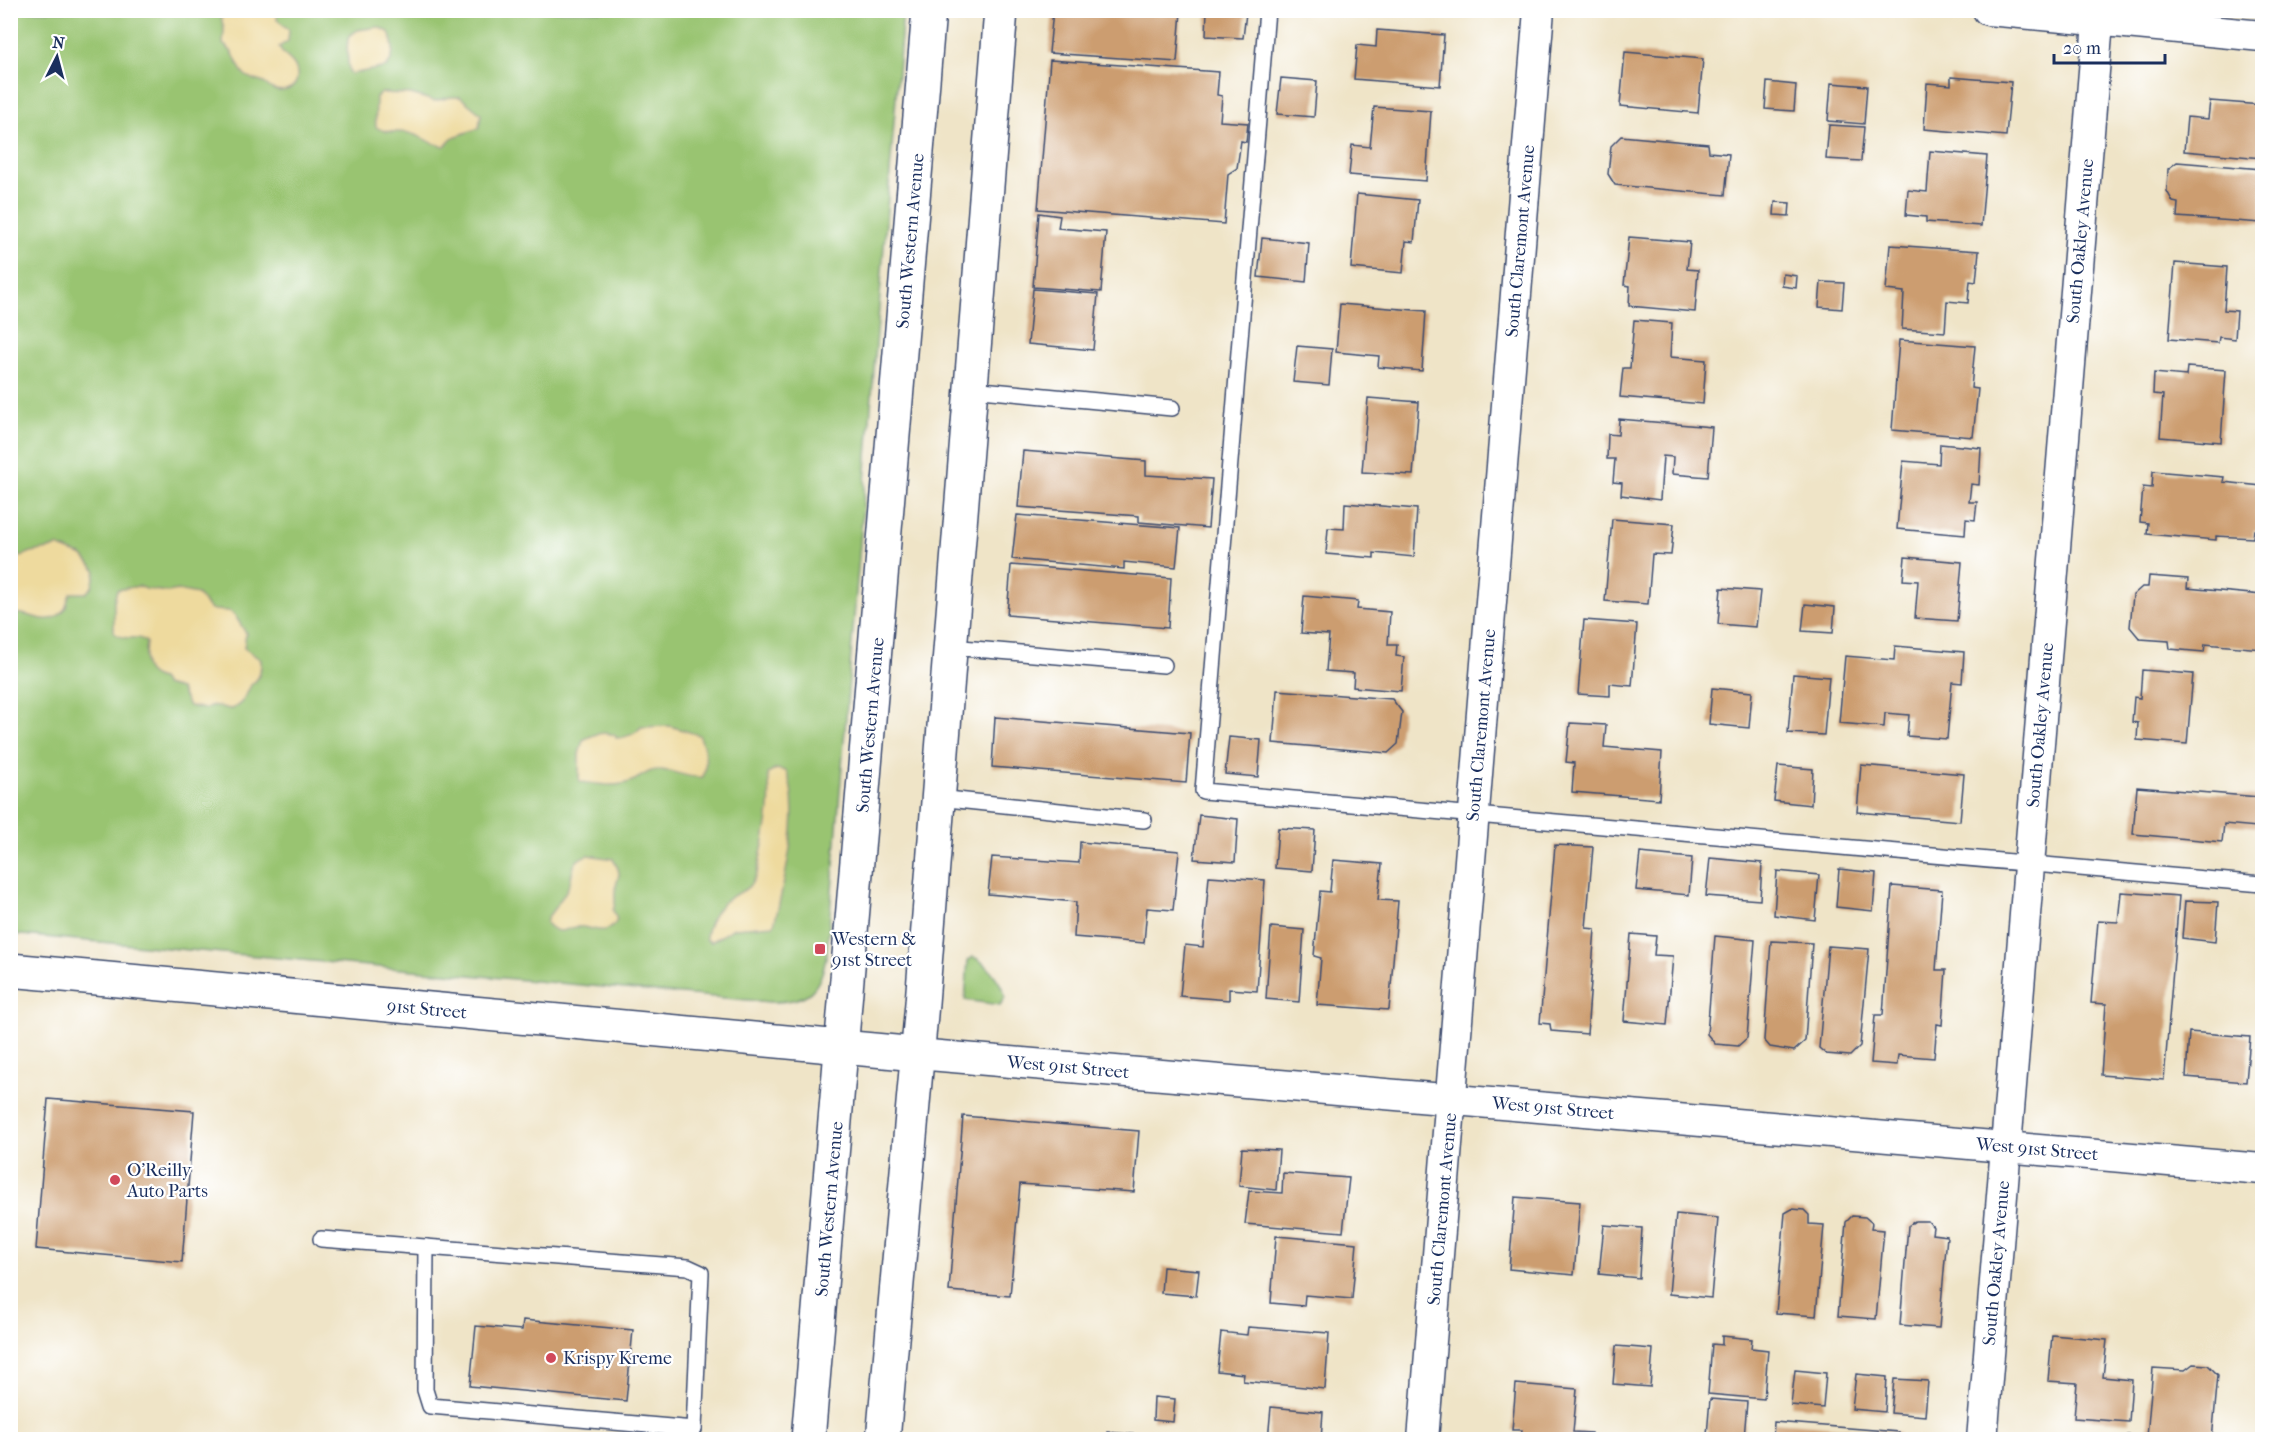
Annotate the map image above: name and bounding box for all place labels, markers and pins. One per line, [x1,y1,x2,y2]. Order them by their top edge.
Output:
place label: Western & 91st Street [831,929,916,971]
marker: Western & 91st Street [813,942,827,956]
place label: O'Reilly Auto Parts [126,1160,208,1202]
marker: O'Reilly Auto Parts [108,1173,122,1187]
place label: Krispy Kreme [563,1348,672,1369]
marker: Krispy Kreme [544,1351,558,1365]

